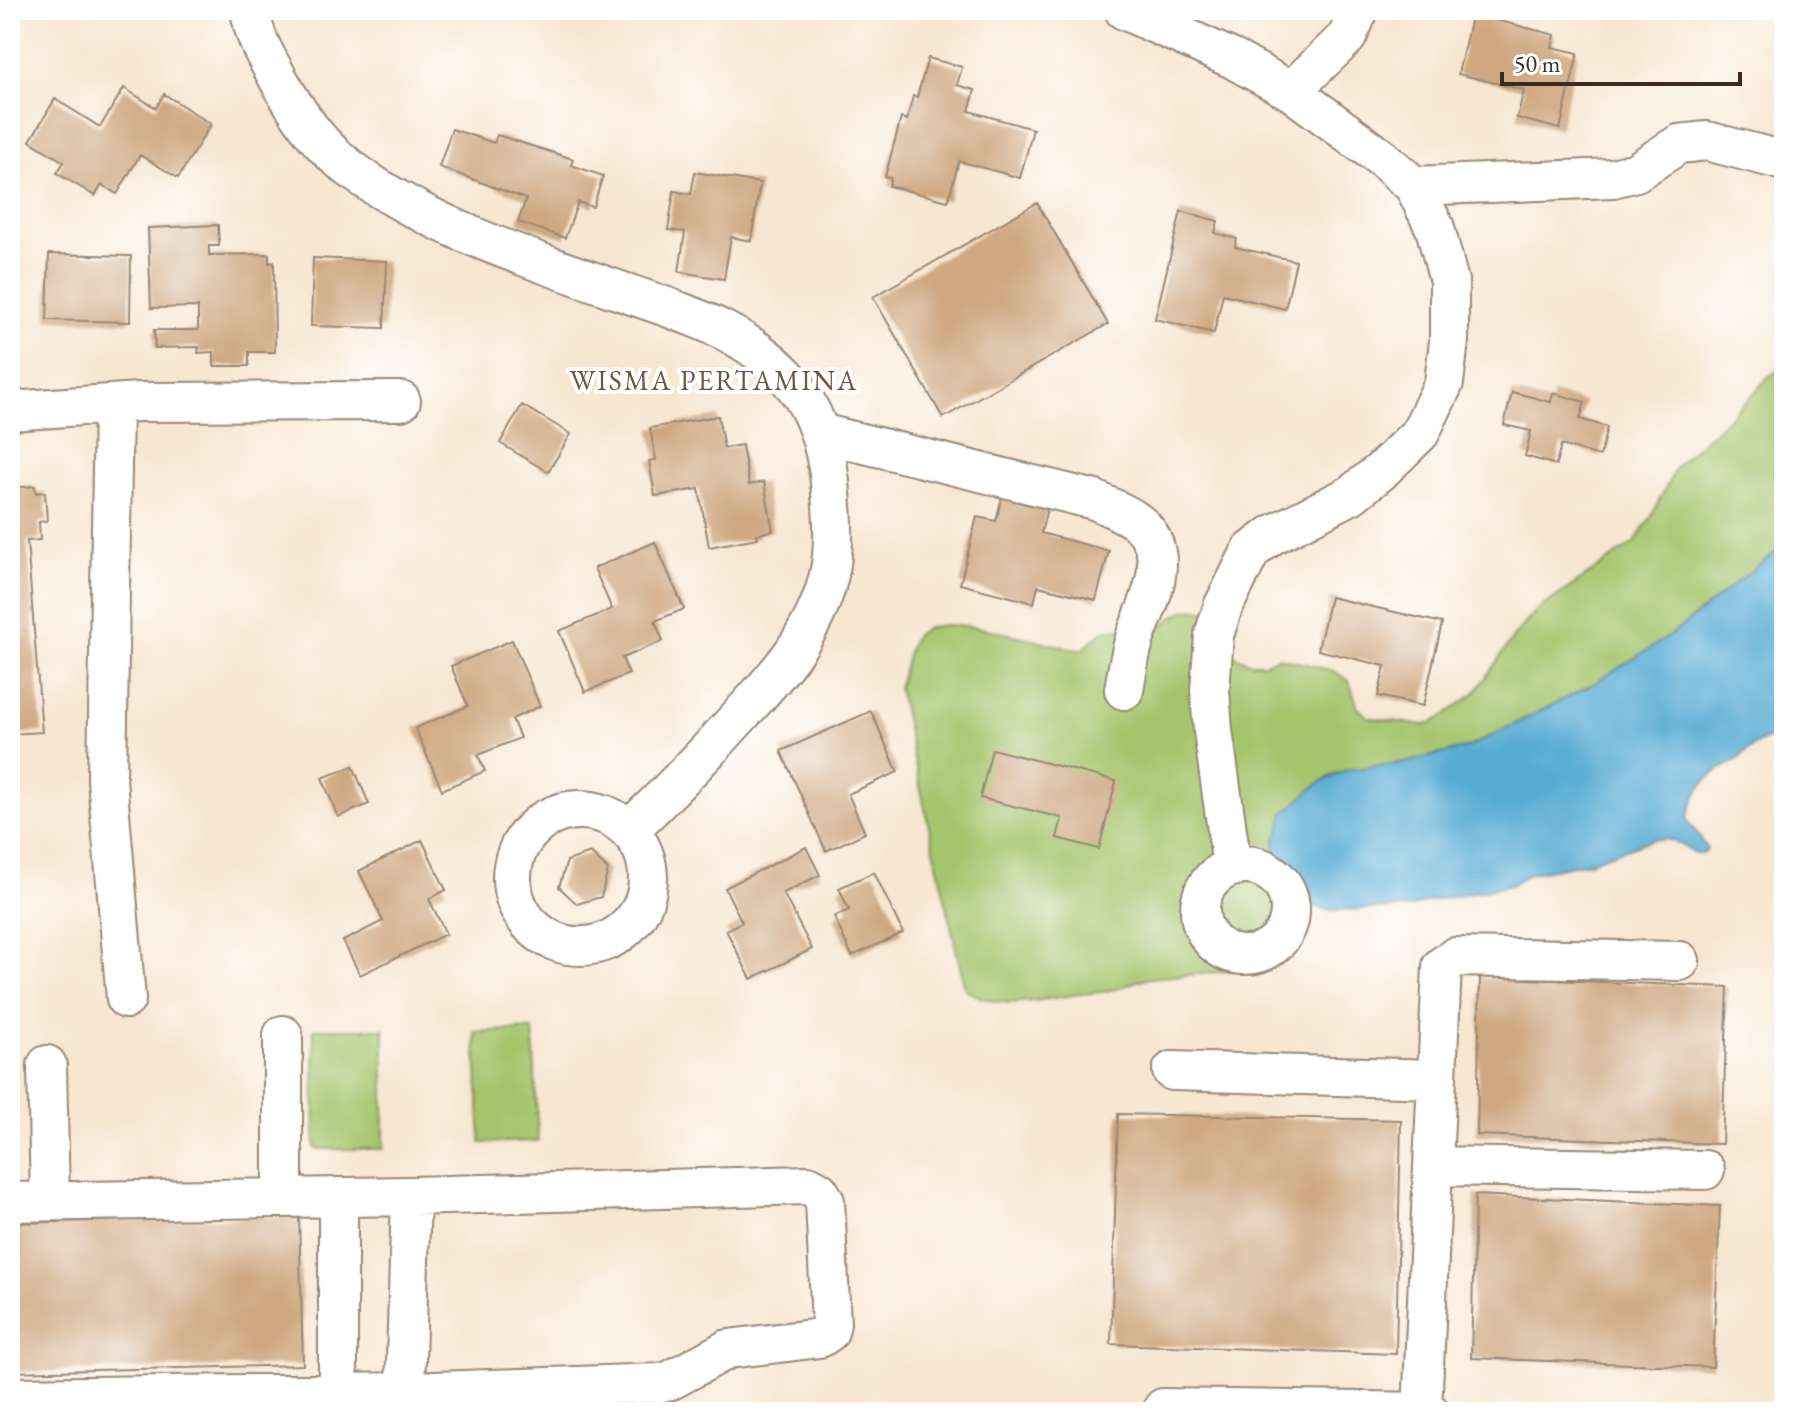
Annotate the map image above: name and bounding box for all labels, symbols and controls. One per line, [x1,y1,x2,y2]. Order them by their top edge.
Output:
scale bar [1502,36,1740,86]
text: 50 m [1514,48,1561,79]
district label: WISMA PERTAMINA [570,362,858,398]

